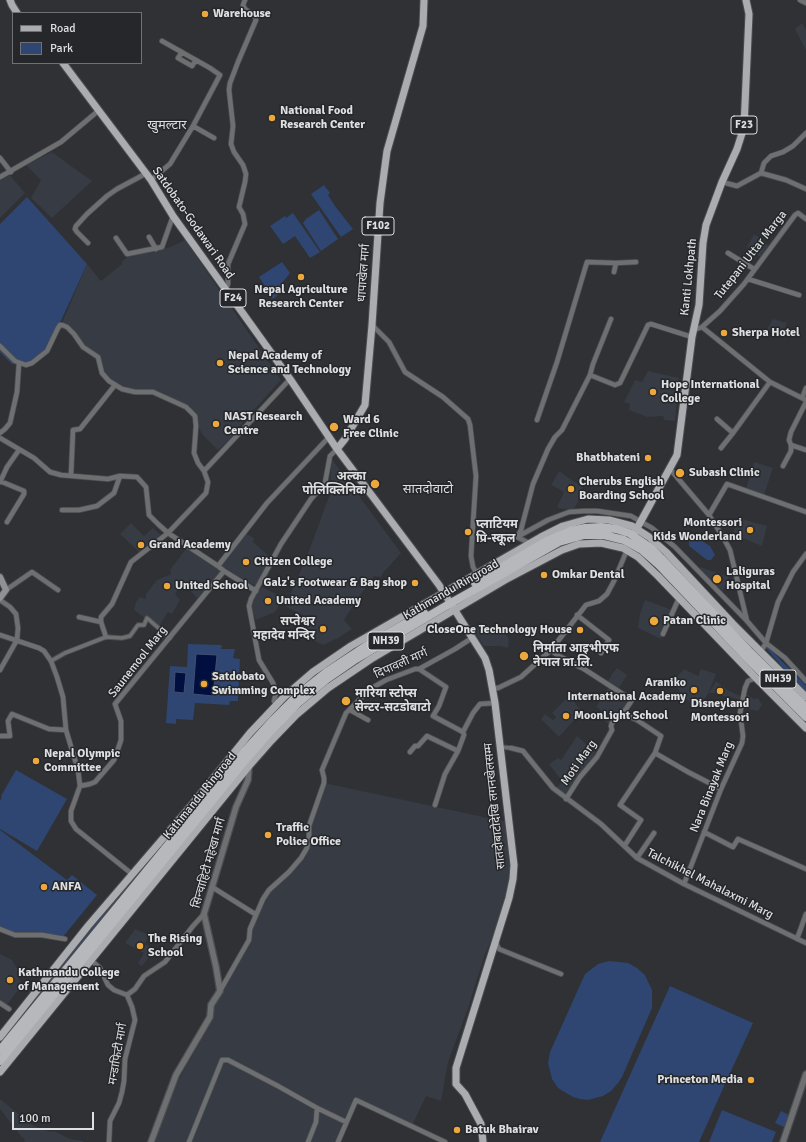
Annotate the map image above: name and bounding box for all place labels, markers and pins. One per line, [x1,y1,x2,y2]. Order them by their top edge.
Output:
place label: Warehouse [213,7,271,21]
marker: Warehouse [200,9,210,19]
place label: National Food Research Center [280,104,365,132]
marker: National Food Research Center [267,113,277,123]
marker: Nepal Agriculture Research Center [296,272,306,282]
place label: Nepal Agriculture Research Center [254,283,348,311]
place label: Sherpa Hotel [732,326,800,340]
marker: Sherpa Hotel [719,328,729,338]
place label: Nepal Academy of Science and Technology [228,349,351,377]
marker: Nepal Academy of Science and Technology [215,358,225,368]
place label: Hope International College [661,378,759,406]
marker: Hope International College [648,387,658,397]
place label: NAST Research Centre [224,410,303,438]
place label: Ward 6 Free Clinic [343,413,399,441]
marker: NAST Research Centre [211,419,221,429]
marker: Ward 6 Free Clinic [328,421,340,433]
place label: Bhatbhateni [576,451,640,465]
marker: Bhatbhateni [643,453,653,463]
place label: Subash Clinic [689,466,760,480]
marker: Subash Clinic [674,467,686,479]
place label: अल्का पोलिक्लिनिक [302,470,366,498]
place label: Cherubs English Boarding School [579,475,664,503]
marker: अल्का पोलिक्लिनिक [369,478,381,490]
marker: Cherubs English Boarding School [566,484,576,494]
place label: Montessori Kids Wonderland [653,516,742,544]
place label: प्लाटियम प्रि-स्कूल [476,518,518,546]
marker: Montessori Kids Wonderland [745,525,755,535]
marker: प्लाटियम प्रि-स्कूल [463,527,473,537]
place label: Grand Academy [149,538,231,552]
marker: Grand Academy [136,540,146,550]
place label: Citizen College [254,555,332,569]
marker: Citizen College [241,557,251,567]
place label: Laliguras Hospital [726,565,775,593]
place label: Omkar Dental [552,568,624,582]
marker: Omkar Dental [539,570,549,580]
marker: Laliguras Hospital [711,573,723,585]
place label: Galz's Footwear & Bag shop [264,576,407,590]
marker: Galz's Footwear & Bag shop [410,578,420,588]
place label: United School [175,579,248,593]
marker: United School [162,581,172,591]
place label: United Academy [276,594,361,608]
marker: United Academy [263,596,273,606]
place label: Patan Clinic [663,614,726,628]
place label: सप्तेश्वर महादेव मन्दिर [253,615,315,643]
marker: Patan Clinic [648,615,660,627]
place label: CloseOne Technology House [427,623,572,637]
marker: सप्तेश्वर महादेव मन्दिर [318,624,328,634]
marker: CloseOne Technology House [575,625,585,635]
place label: निर्माता आइभीएफ नेपाल प्रा.लि. [533,642,619,670]
marker: निर्माता आइभीएफ नेपाल प्रा.लि. [518,650,530,662]
place label: Satdobato Swimming Complex [212,670,315,698]
place label: Araniko International Academy [567,676,686,704]
marker: Satdobato Swimming Complex [199,679,209,689]
marker: Araniko International Academy [689,685,699,695]
marker: Disneyland Montessori [715,686,725,696]
place label: मारिया स्टोप्स सेन्टर-सटडोबाटो [355,687,431,715]
marker: मारिया स्टोप्स सेन्टर-सटडोबाटो [340,695,352,707]
place label: Disneyland Montessori [691,697,749,725]
place label: MoonLight School [574,709,668,723]
marker: MoonLight School [561,711,571,721]
place label: Nepal Olympic Committee [44,747,120,775]
marker: Nepal Olympic Committee [31,756,41,766]
place label: Traffic Police Office [276,821,341,849]
marker: Traffic Police Office [263,830,273,840]
place label: ANFA [52,880,81,894]
marker: ANFA [39,882,49,892]
place label: The Rising School [148,932,202,960]
marker: The Rising School [135,941,145,951]
place label: Kathmandu College of Management [18,966,120,994]
marker: Kathmandu College of Management [5,975,15,985]
place label: Princeton Media [657,1073,743,1087]
marker: Princeton Media [746,1075,756,1085]
place label: Batuk Bhairav [465,1123,539,1137]
marker: Batuk Bhairav [452,1125,462,1135]

